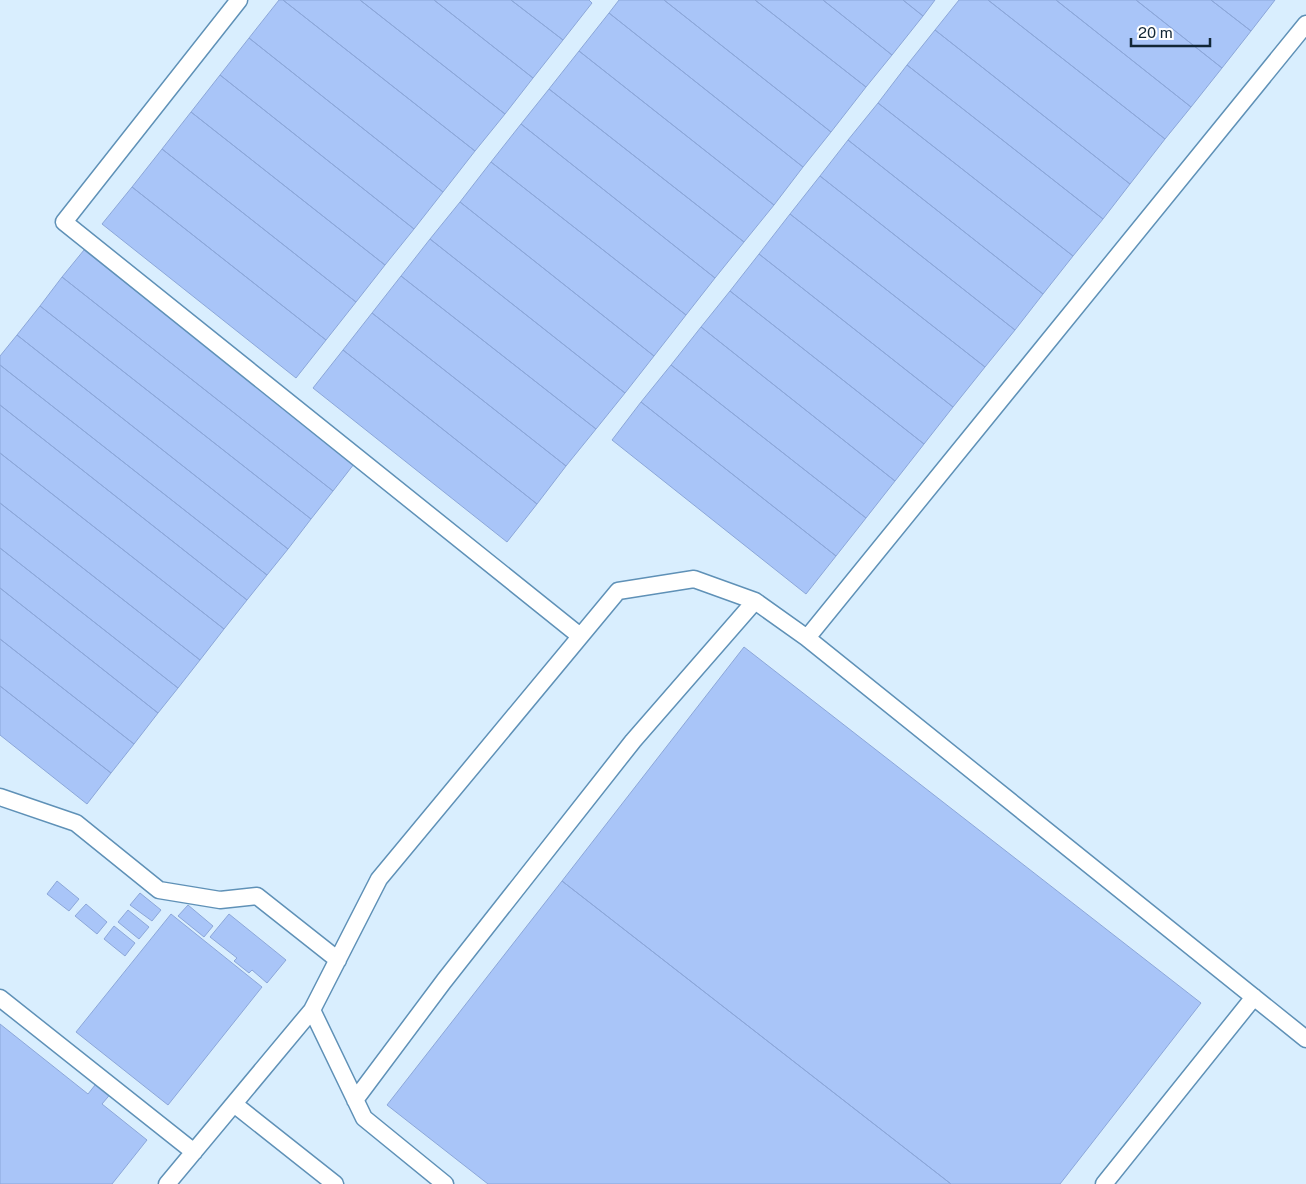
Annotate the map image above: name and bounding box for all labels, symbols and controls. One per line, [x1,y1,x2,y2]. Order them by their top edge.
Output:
scale bar [1131,15,1210,47]
text: 20 m [1138,24,1173,41]

